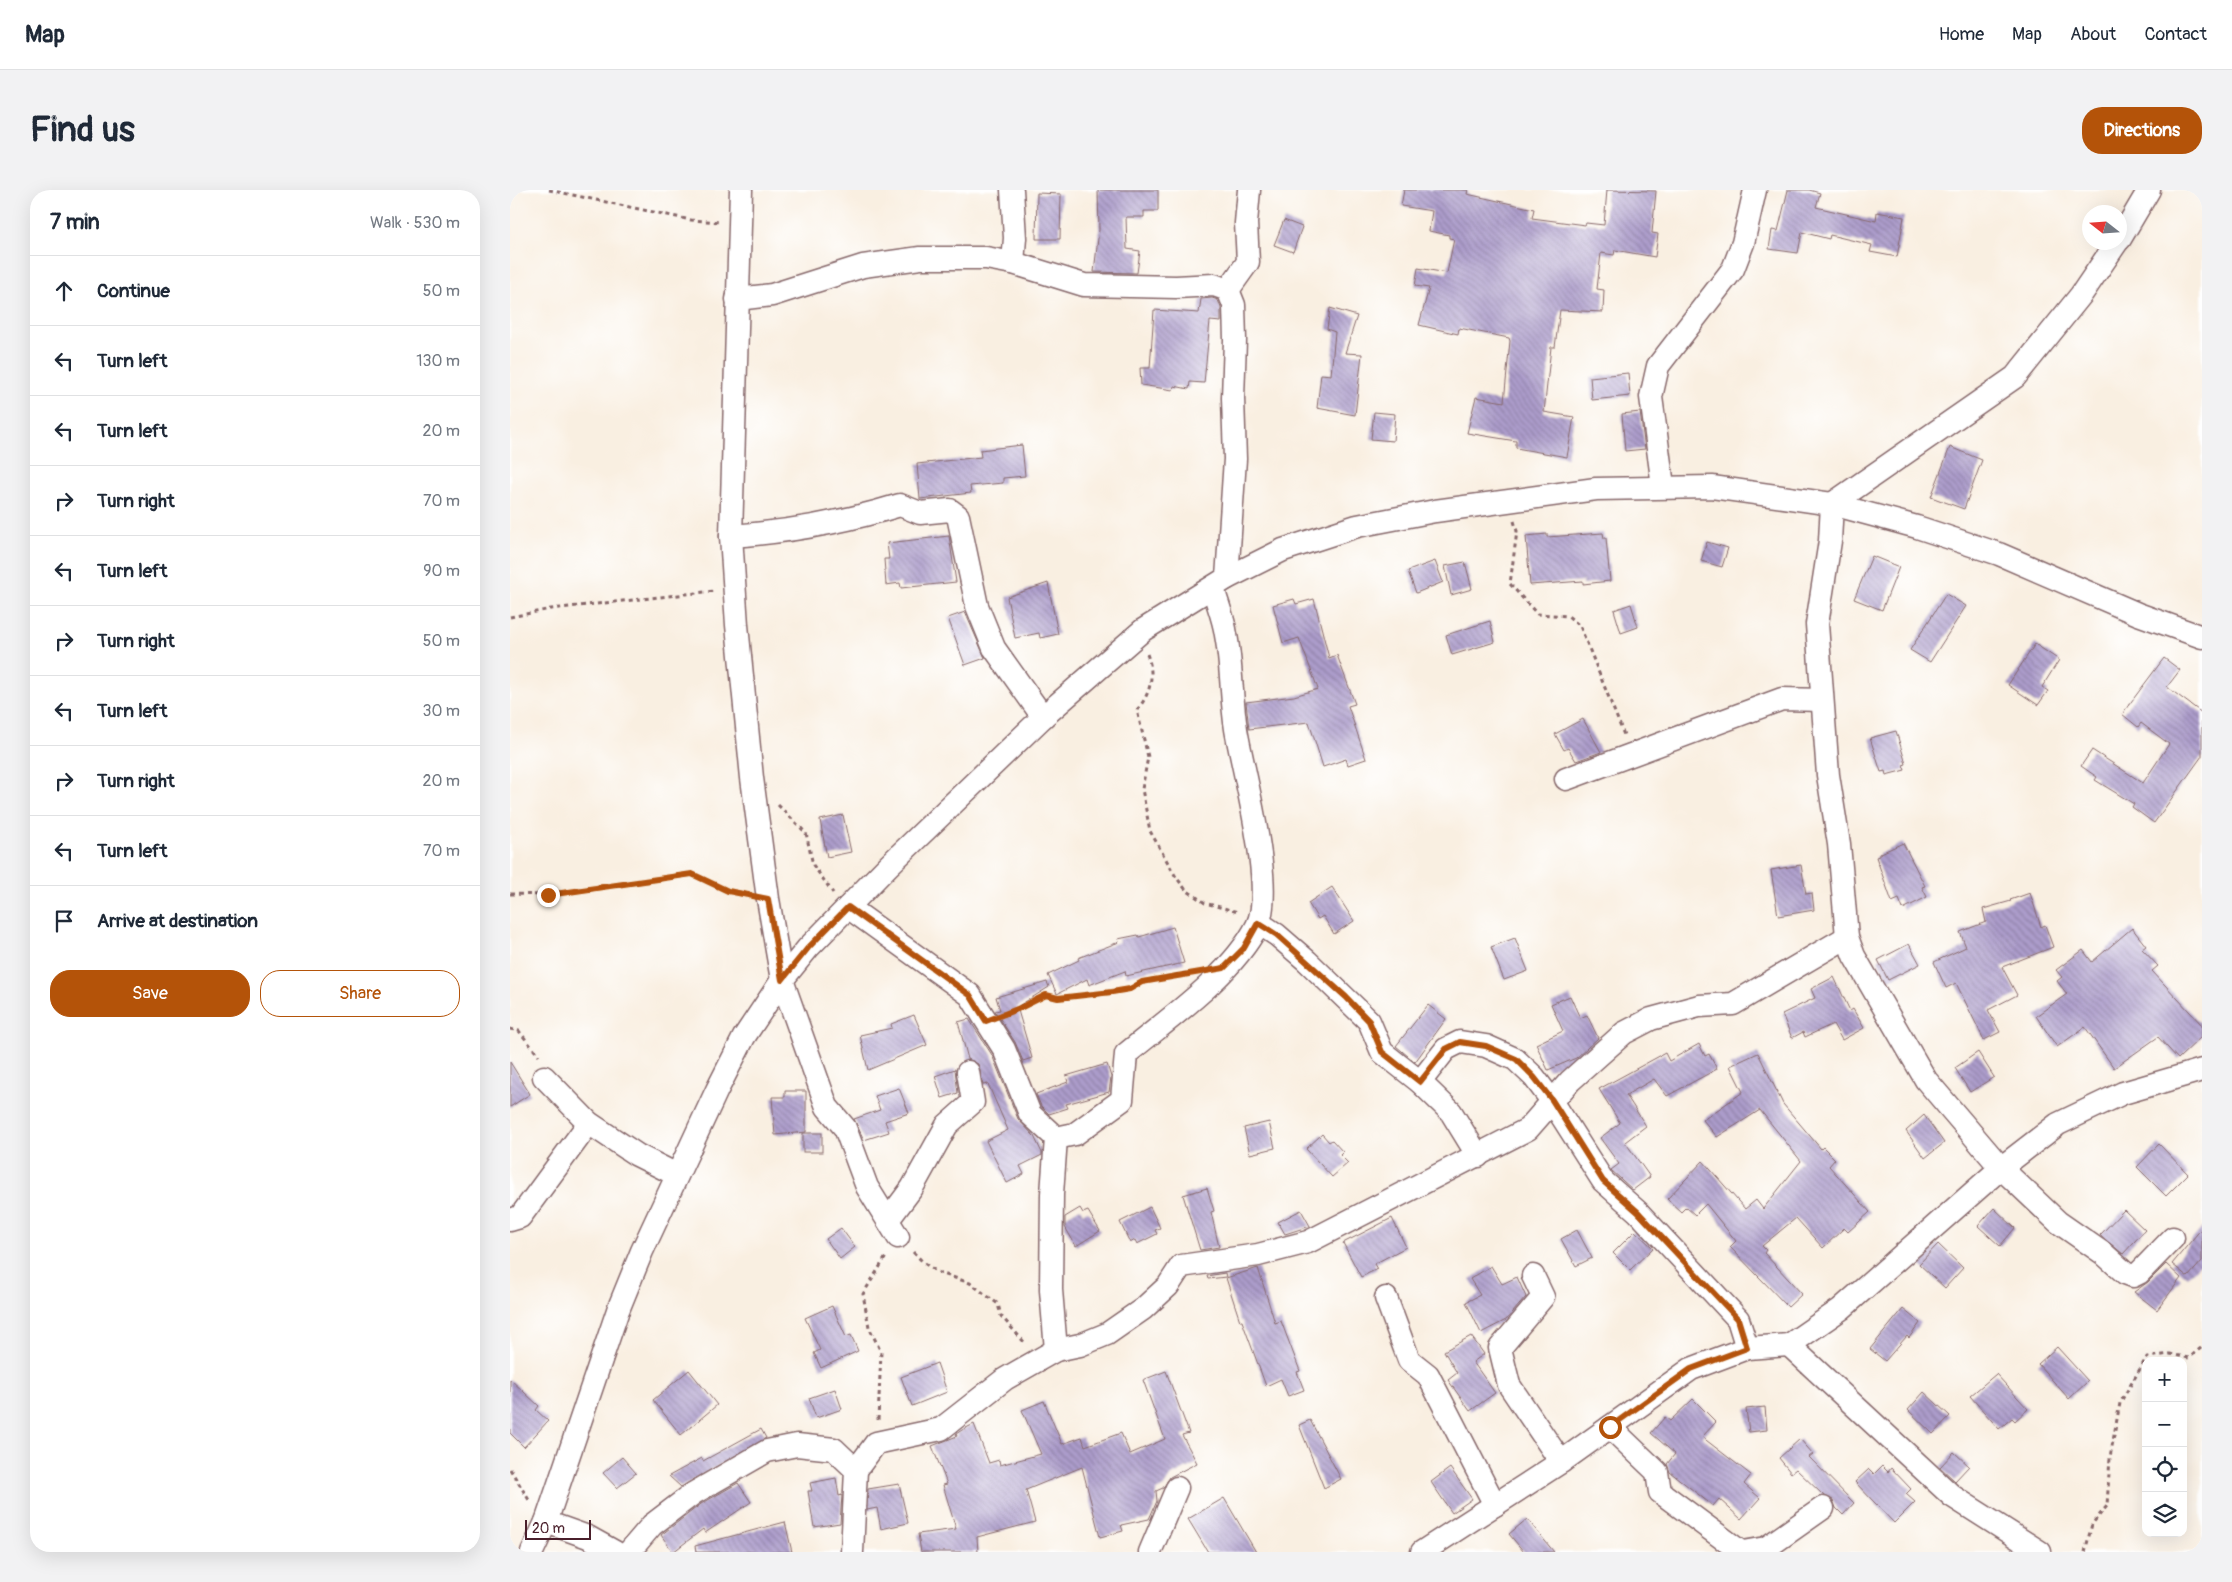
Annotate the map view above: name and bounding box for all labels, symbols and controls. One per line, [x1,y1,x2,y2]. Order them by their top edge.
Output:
text: Map [25,20,65,49]
text: Home [1939,23,1984,46]
text: Map [2012,23,2042,46]
text: About [2070,23,2116,46]
text: Contact [2144,23,2207,46]
button: Directions [2082,107,2202,154]
text: Find us [30,108,135,152]
north arrow [2082,205,2127,250]
text: 7 min [50,209,100,236]
text: Walk · 530 m [370,213,460,233]
icon: ahead [50,277,78,305]
text: Continue [97,279,170,303]
text: 50 m [423,281,460,301]
icon: left [50,347,78,375]
text: Turn left [97,349,167,373]
text: 130 m [416,351,460,371]
icon: left [50,417,78,445]
text: Turn left [97,419,167,443]
text: 20 m [422,421,460,441]
icon: right [50,487,78,515]
text: Turn right [97,489,175,513]
text: 70 m [423,491,460,511]
icon: left [50,557,78,585]
text: Turn left [97,559,167,583]
text: 90 m [423,561,460,581]
icon: right [50,627,78,655]
text: Turn right [97,629,175,653]
text: 50 m [423,631,460,651]
icon: left [50,697,78,725]
text: Turn left [97,699,167,723]
text: 30 m [422,701,460,721]
icon: right [50,767,78,795]
text: Turn right [97,769,175,793]
text: 20 m [422,771,460,791]
icon: left [50,837,78,865]
text: Turn left [97,839,167,863]
text: 70 m [423,841,460,861]
route end [537,884,560,907]
icon: arrive [50,907,78,935]
text: Arrive at destination [97,909,258,933]
button: Save [50,970,250,1017]
button: Share [260,970,460,1017]
map controls [2142,1357,2187,1537]
button: + [2142,1357,2187,1402]
button: − [2142,1402,2187,1447]
route start [1599,1416,1622,1439]
button: locate [2142,1447,2187,1492]
button: layers [2142,1492,2187,1537]
scale bar [525,1517,591,1540]
text: 20 m [532,1520,565,1537]

